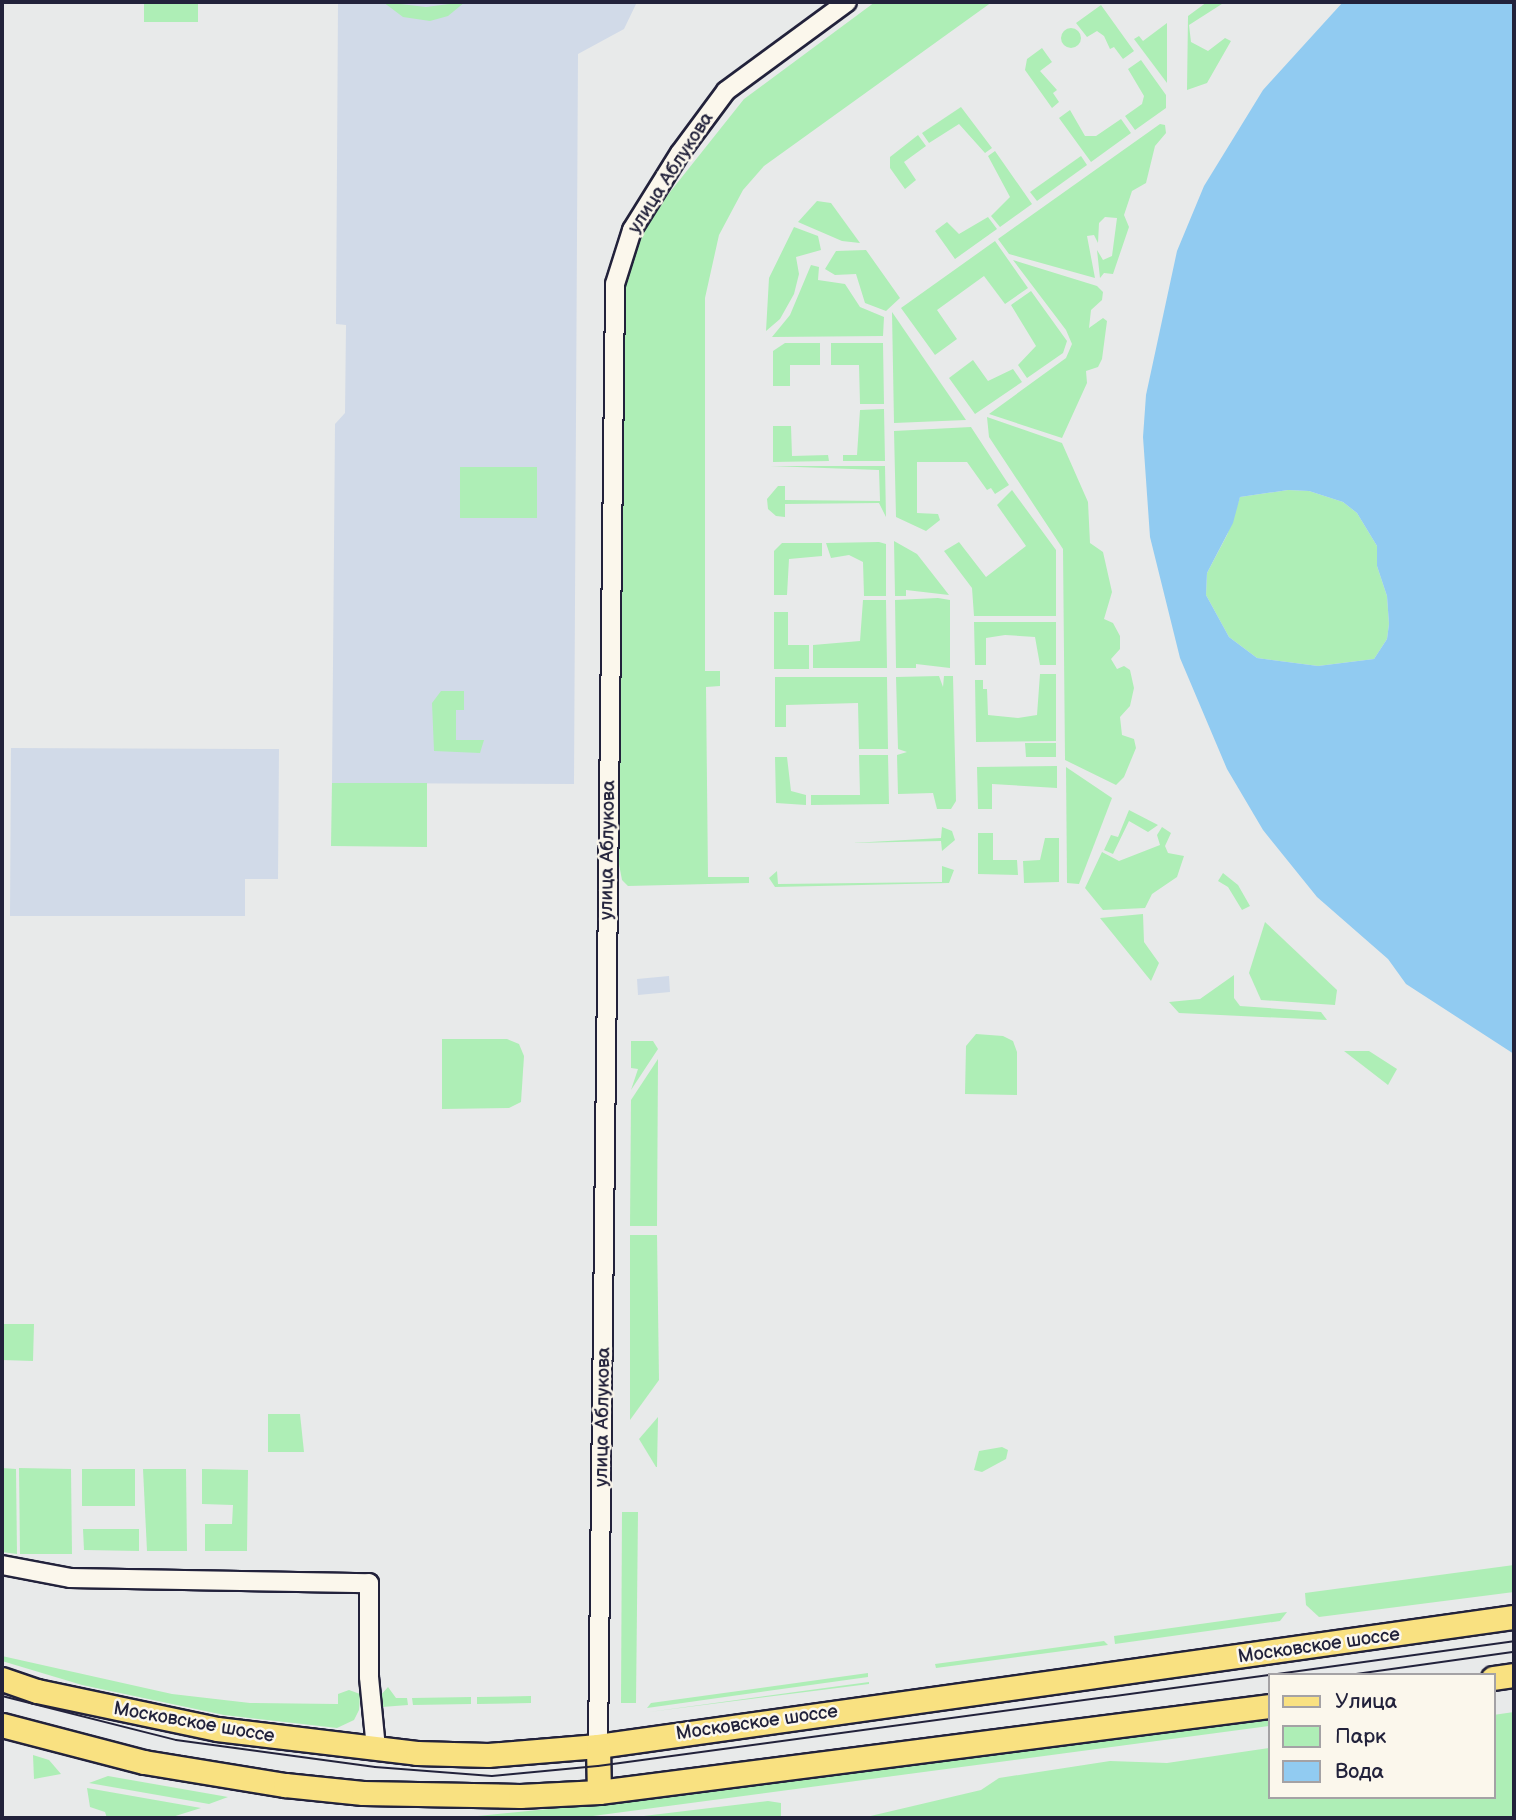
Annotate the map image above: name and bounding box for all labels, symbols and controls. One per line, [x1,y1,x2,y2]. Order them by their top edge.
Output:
street label: улица Аблукова [623,108,719,238]
street label: улица Аблукова [595,780,621,920]
street label: улица Аблукова [590,1347,616,1487]
street label: Московское шоссе [1237,1623,1401,1669]
legend [1268,1673,1495,1799]
text: Улица [1335,1689,1397,1714]
street label: Московское шоссе [112,1698,276,1748]
street label: Московское шоссе [675,1700,839,1746]
text: Парк [1335,1724,1386,1749]
text: Вода [1335,1759,1384,1784]

